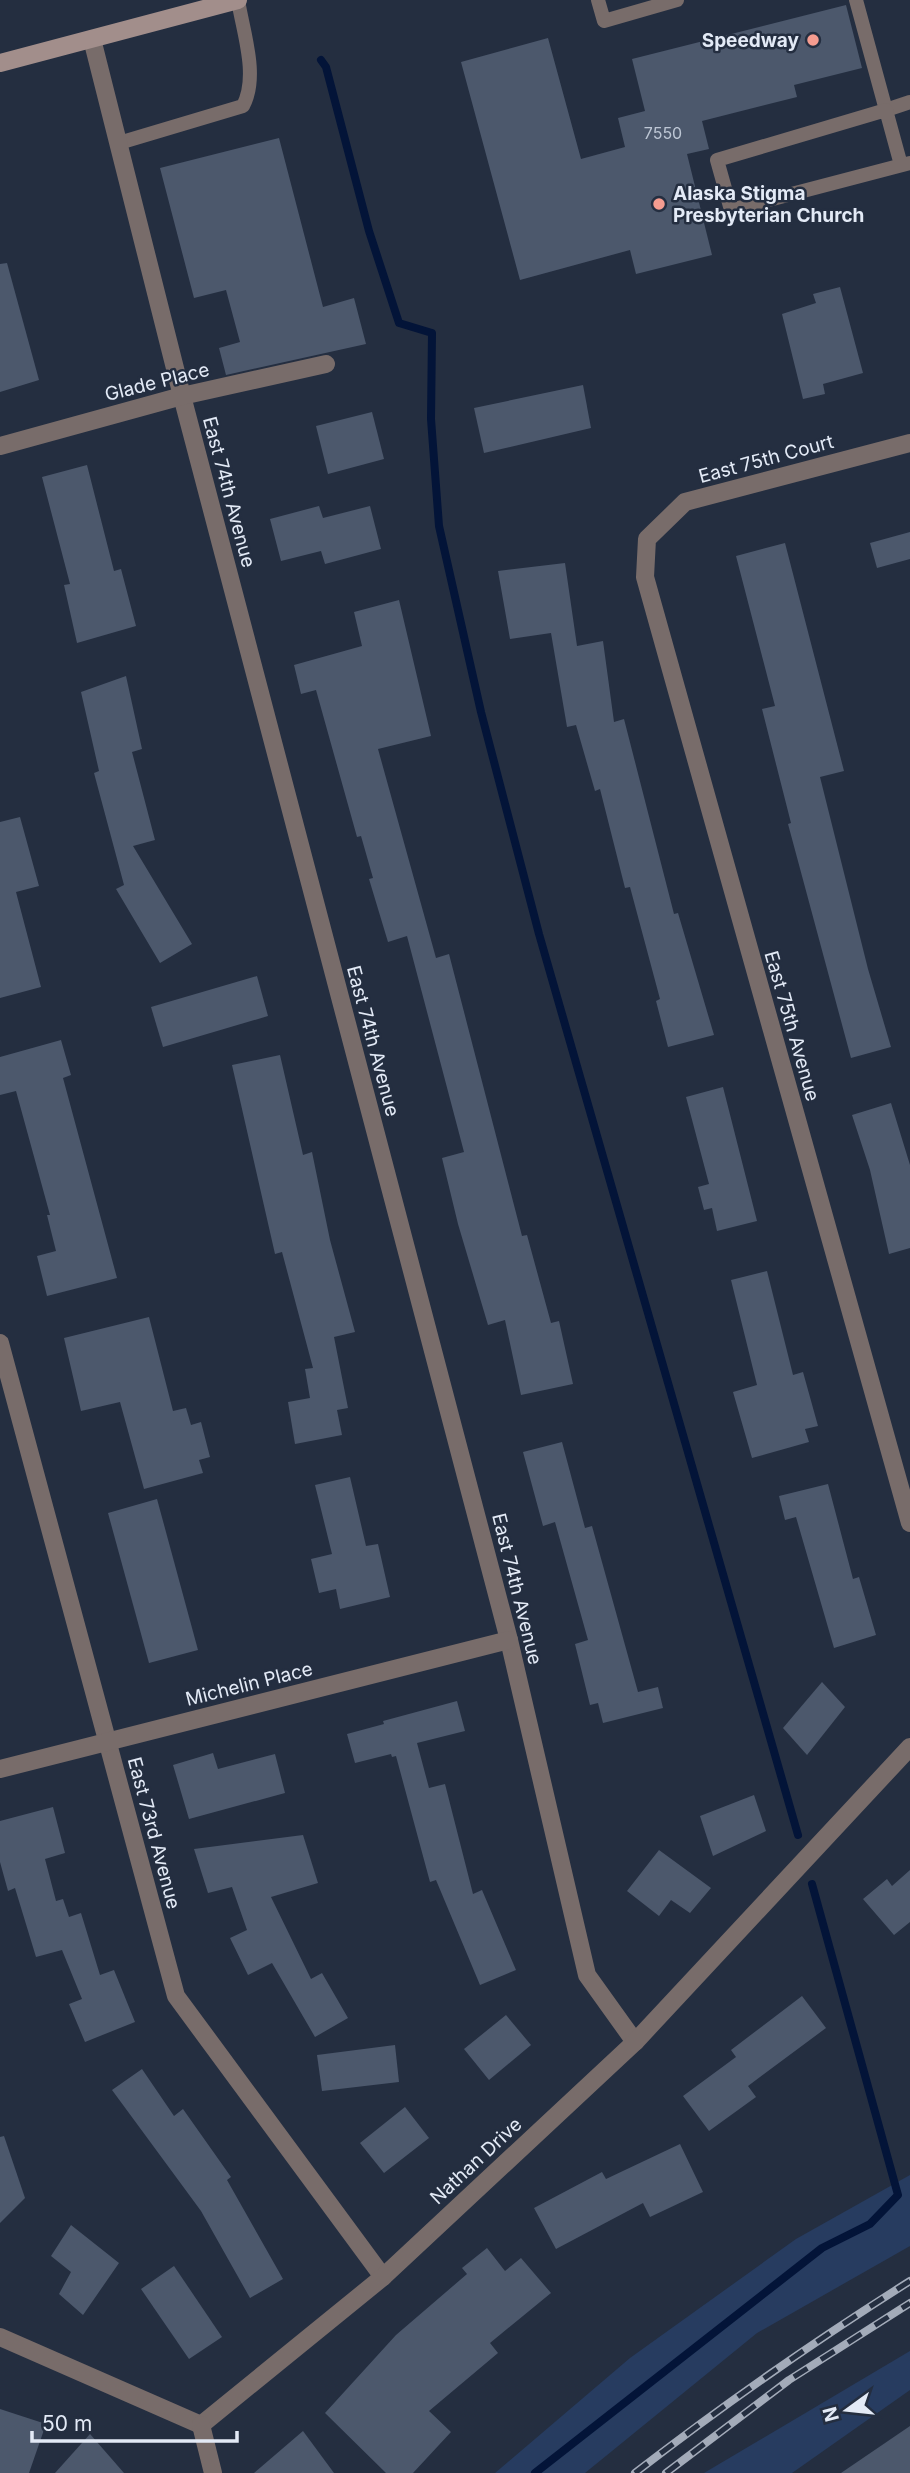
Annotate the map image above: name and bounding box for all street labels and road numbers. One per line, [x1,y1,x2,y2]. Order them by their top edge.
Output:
street label: Glade Place [102,358,212,406]
street label: East 74th Avenue [198,414,260,570]
street label: East 75th Court [696,430,836,488]
street label: East 75th Avenue [760,948,824,1104]
street label: East 74th Avenue [342,963,404,1119]
street label: East 74th Avenue [487,1511,547,1667]
street label: Michelin Place [183,1657,315,1711]
street label: East 73rd Avenue [123,1754,185,1912]
street label: Nathan Drive [425,2113,527,2209]

